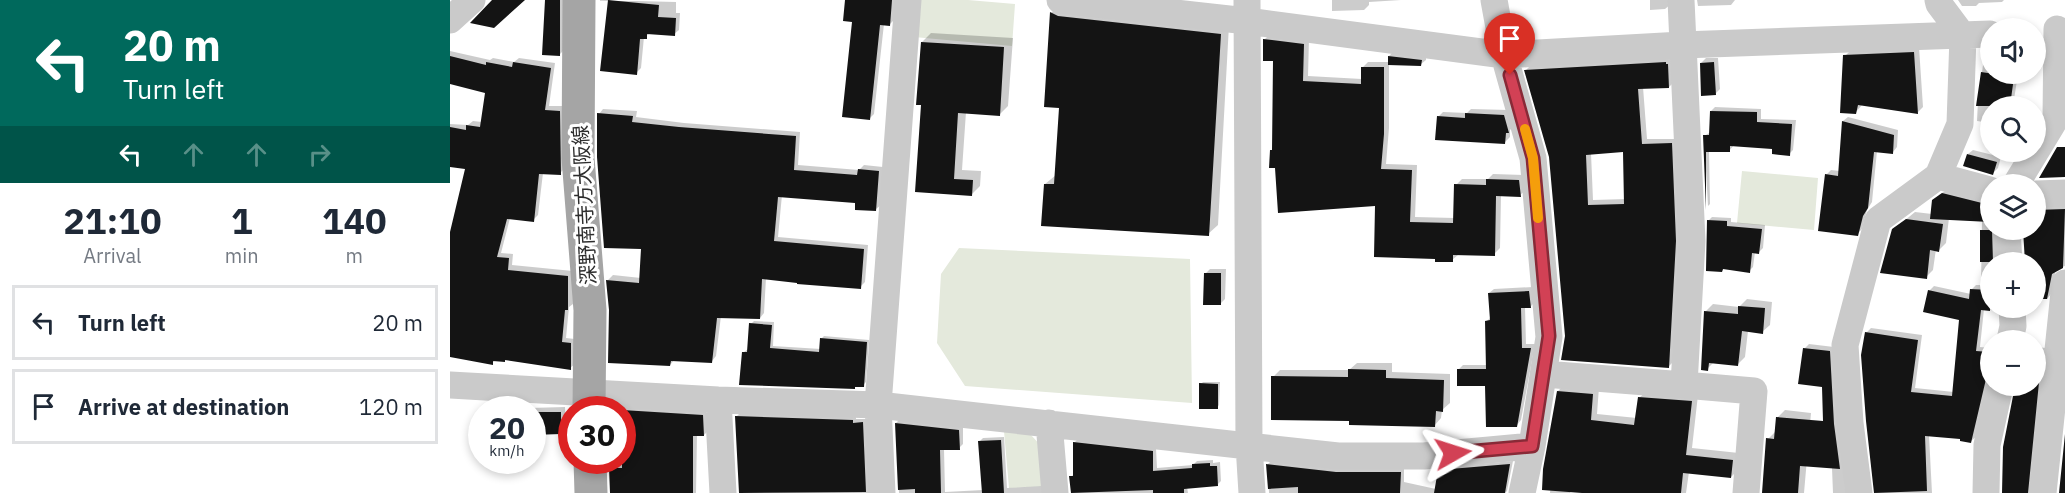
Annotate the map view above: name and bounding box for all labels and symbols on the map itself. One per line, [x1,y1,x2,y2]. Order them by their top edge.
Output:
pin [1484,13,1535,75]
street label: 深野南寺方大阪線 [566,124,602,286]
speed limit sign: 30 [558,396,636,474]
position arrow [1421,421,1485,485]

